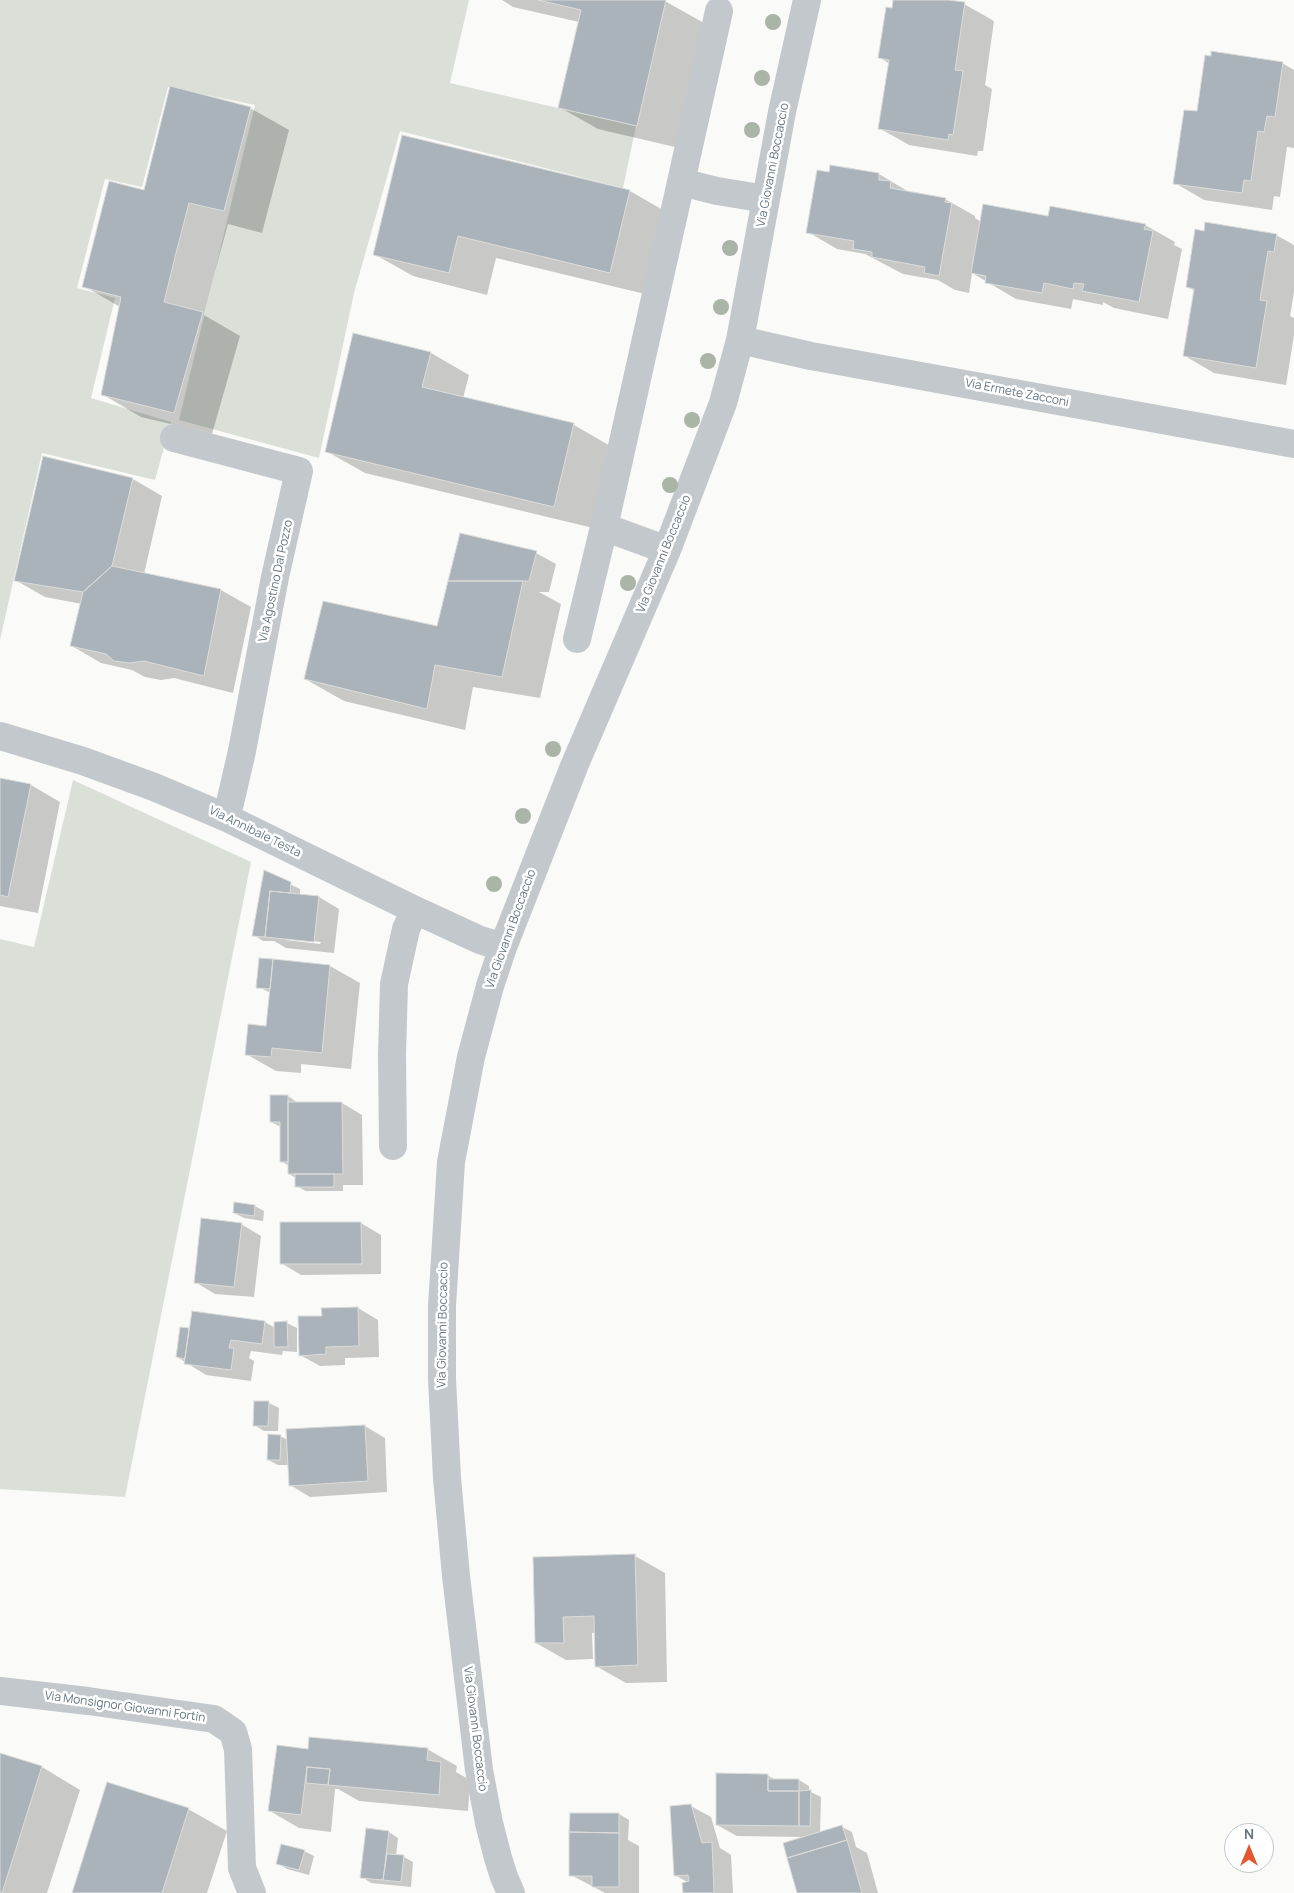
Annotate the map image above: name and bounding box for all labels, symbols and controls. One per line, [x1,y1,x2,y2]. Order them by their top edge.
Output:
street label: Via Giovanni Boccaccio [754,102,792,228]
street label: Via Ermete Zacconi [964,376,1070,410]
street label: Via Giovanni Boccaccio [634,493,694,615]
street label: Via Agostino Dal Pozzo [256,519,296,643]
street label: Via Annibale Testa [207,804,303,860]
street label: Via Giovanni Boccaccio [483,867,539,991]
street label: Via Giovanni Boccaccio [435,1262,451,1388]
street label: Via Giovanni Boccaccio [460,1666,490,1792]
street label: Via Monsignor Giovanni Fortin [44,1689,206,1725]
north arrow [1224,1823,1274,1873]
text: N [1244,1824,1254,1843]

